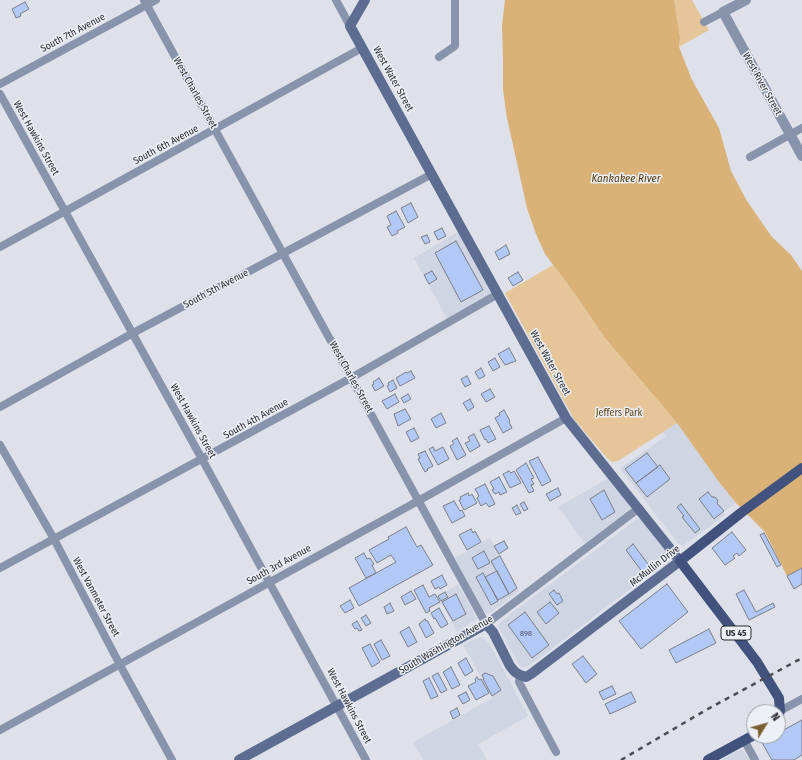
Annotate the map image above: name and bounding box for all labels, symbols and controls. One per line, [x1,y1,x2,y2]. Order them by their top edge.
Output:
street label: South 7th Avenue [39,11,107,55]
street label: West Water Street [370,44,416,114]
street label: West River Street [740,50,784,118]
street label: West Charles Street [170,55,220,131]
street label: West Hawkins Street [11,99,61,177]
street label: South 6th Avenue [131,123,201,167]
water label: Kankakee River [591,172,661,186]
street label: South 5th Avenue [181,267,251,311]
street label: West Water Street [527,328,573,398]
street label: West Charles Street [326,339,376,415]
street label: West Hawkins Street [168,382,218,460]
street label: South 4th Avenue [222,396,290,442]
park label: Jeffers Park [596,407,642,419]
street label: South 3rd Avenue [245,542,313,588]
street label: McMullin Drive [628,543,682,589]
street label: West Vanmeter Street [70,555,122,639]
street label: South Washington Avenue [397,613,495,677]
road number: US 45 [721,626,751,640]
house number: 898 [520,629,532,639]
street label: West Hawkins Street [324,666,374,746]
north arrow [746,704,786,744]
text: N [768,711,782,724]

